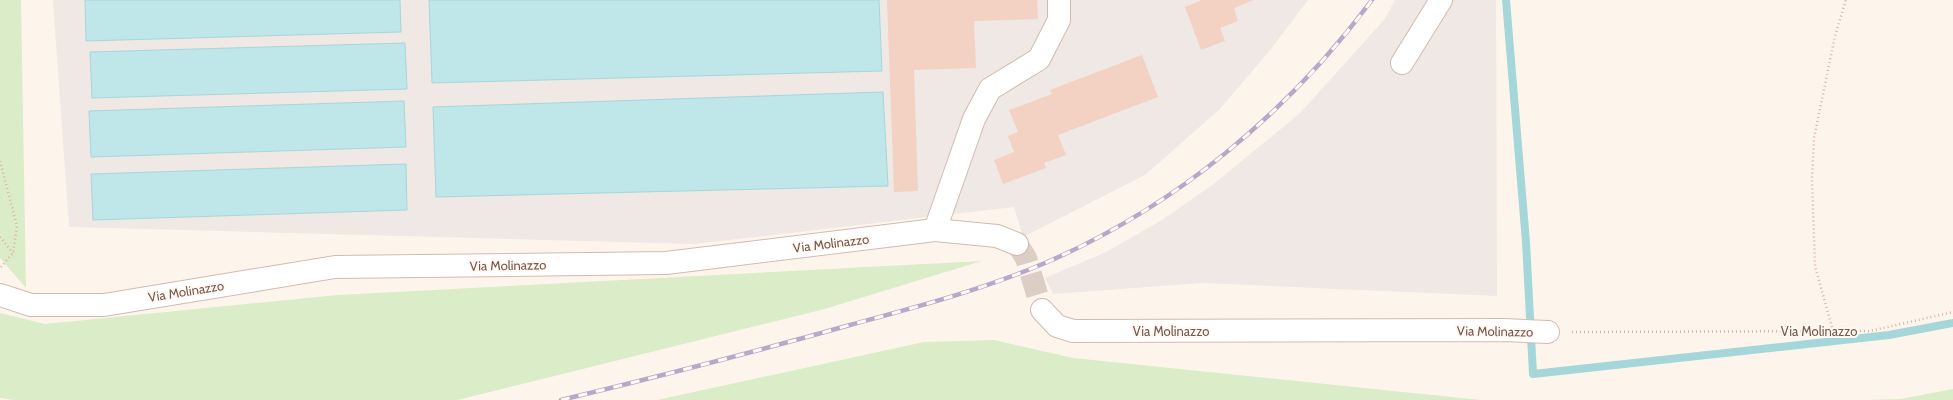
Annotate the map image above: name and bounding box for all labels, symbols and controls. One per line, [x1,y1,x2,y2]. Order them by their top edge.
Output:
street label: Via Molinazzo [792,230,870,256]
street label: Via Molinazzo [470,256,546,274]
street label: Via Molinazzo [147,277,225,305]
street label: Via Molinazzo [1457,322,1533,340]
street label: Via Molinazzo [1133,323,1209,339]
street label: Via Molinazzo [1781,323,1857,339]

